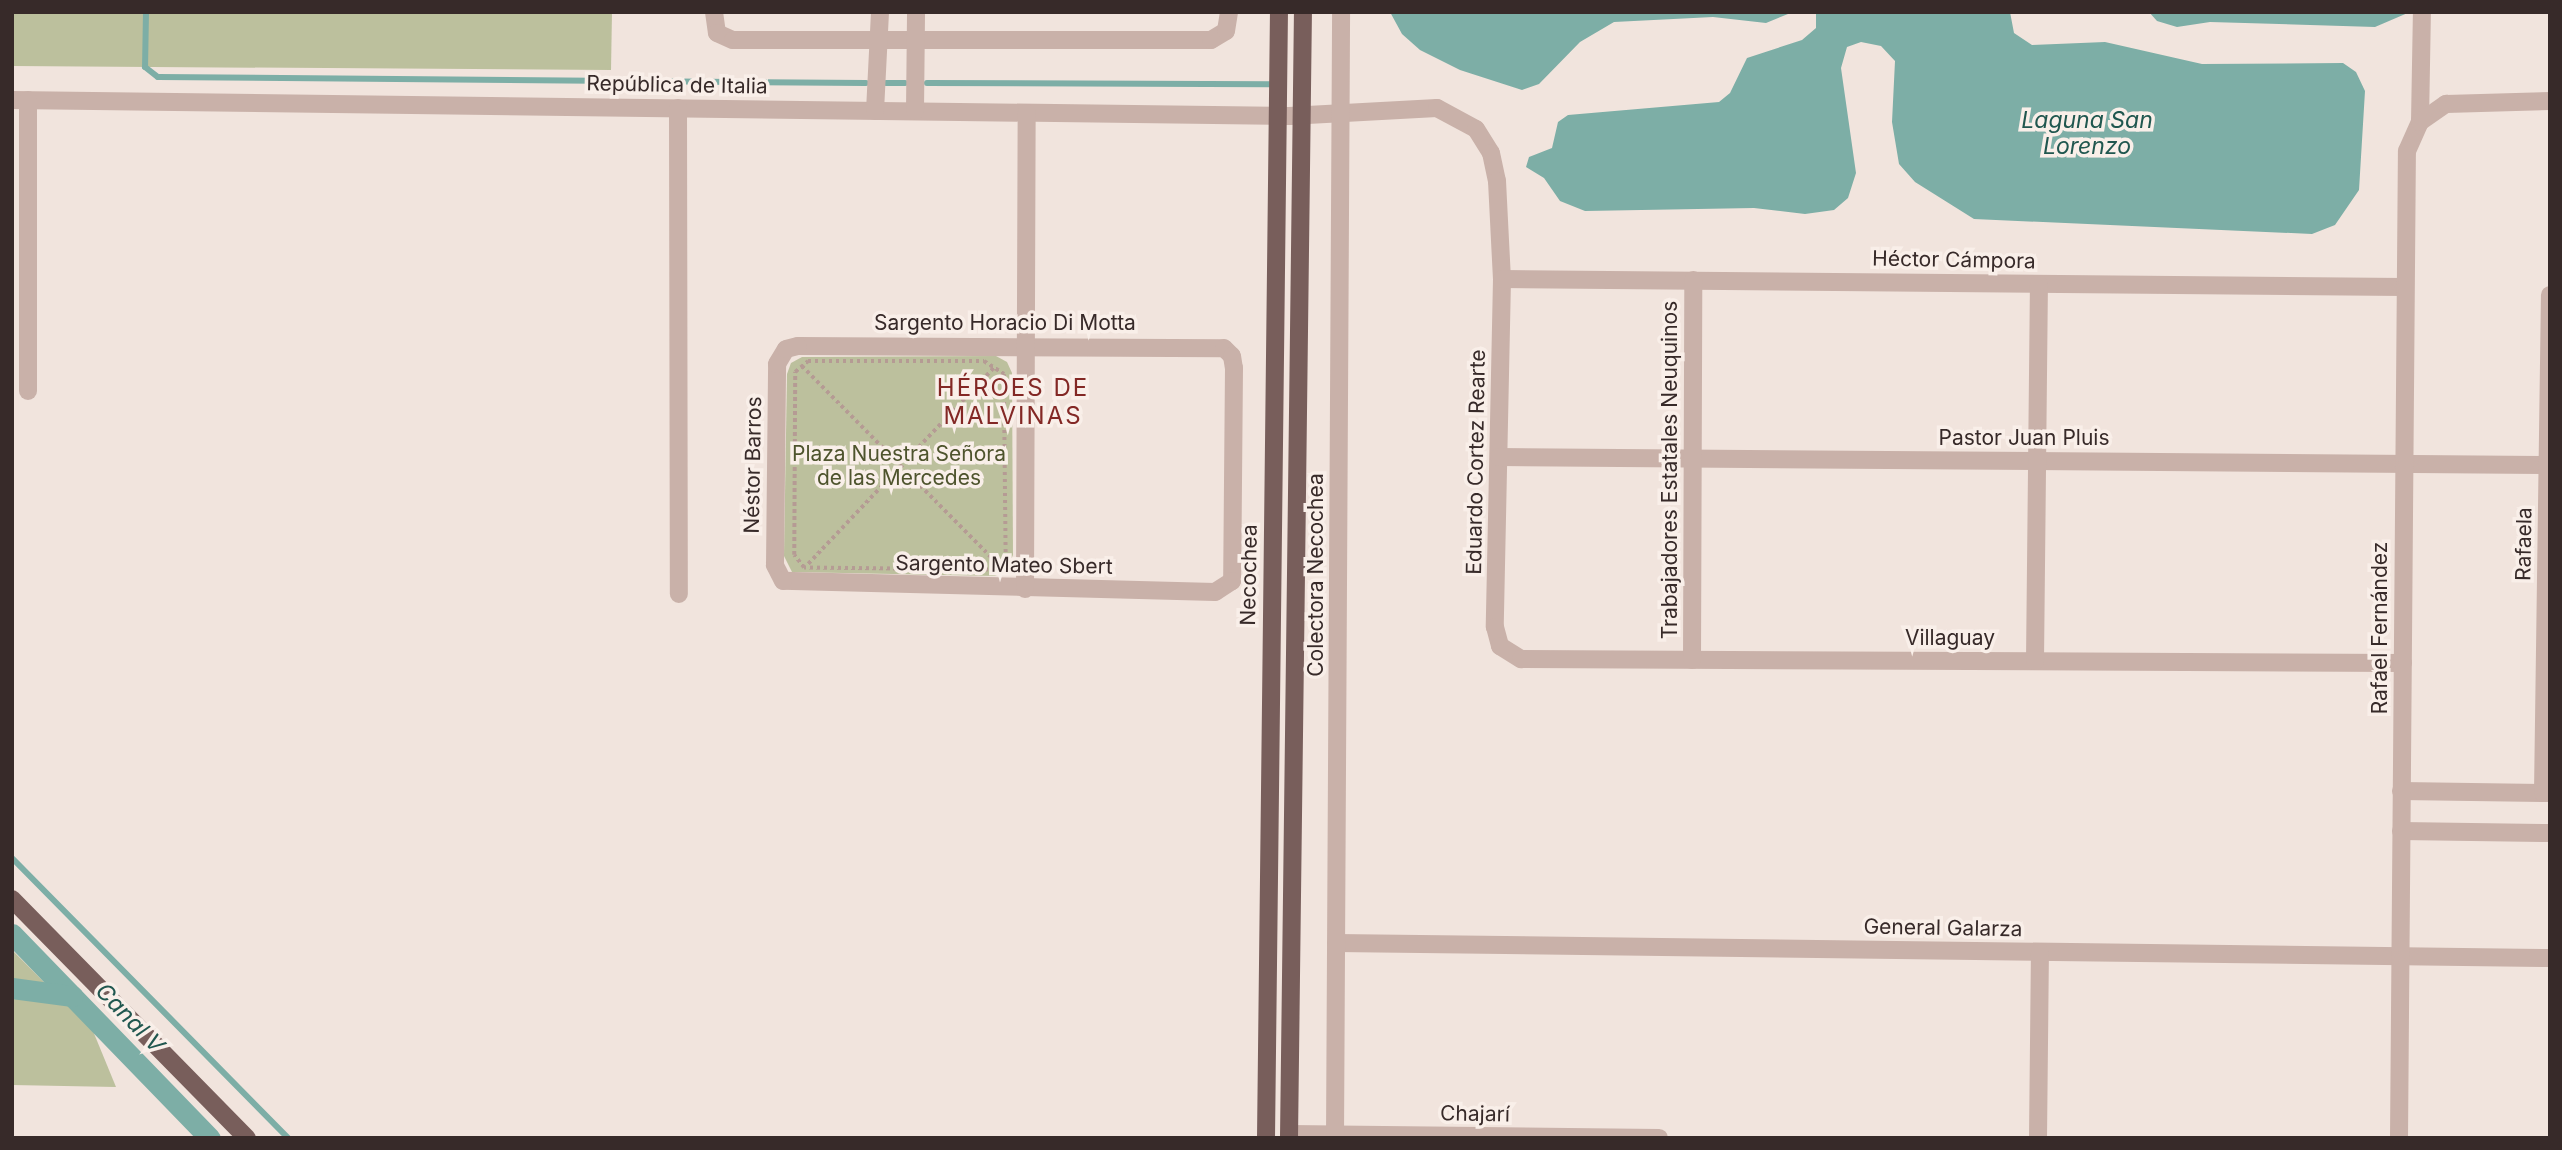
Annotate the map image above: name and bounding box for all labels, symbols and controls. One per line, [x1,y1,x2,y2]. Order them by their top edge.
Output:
street label: República de Italia [586,71,768,99]
water label: Laguna San Lorenzo [2021,106,2153,160]
street label: Héctor Cámpora [1872,246,2036,274]
street label: Trabajadores Estatales Neuquinos [1657,301,1683,639]
street label: Sargento Horacio Di Motta [874,310,1136,336]
street label: Eduardo Cortez Rearte [1461,349,1491,575]
district label: HÉROES DE MALVINAS [938,374,1088,430]
street label: Néstor Barros [739,396,767,534]
street label: Pastor Juan Pluis [1939,425,2109,451]
park label: Plaza Nuestra Señora de las Mercedes [792,441,1006,491]
street label: Colectora Necochea [1303,473,1329,677]
street label: Rafaela [2511,507,2537,581]
street label: Necochea [1236,524,1262,626]
street label: Rafael Fernández [2367,542,2393,714]
street label: Sargento Mateo Sbert [895,551,1113,579]
street label: Villaguay [1905,625,1995,651]
street label: General Galarza [1863,914,2023,942]
water label: Canal V [90,977,170,1059]
street label: Chajarí [1440,1101,1510,1127]

